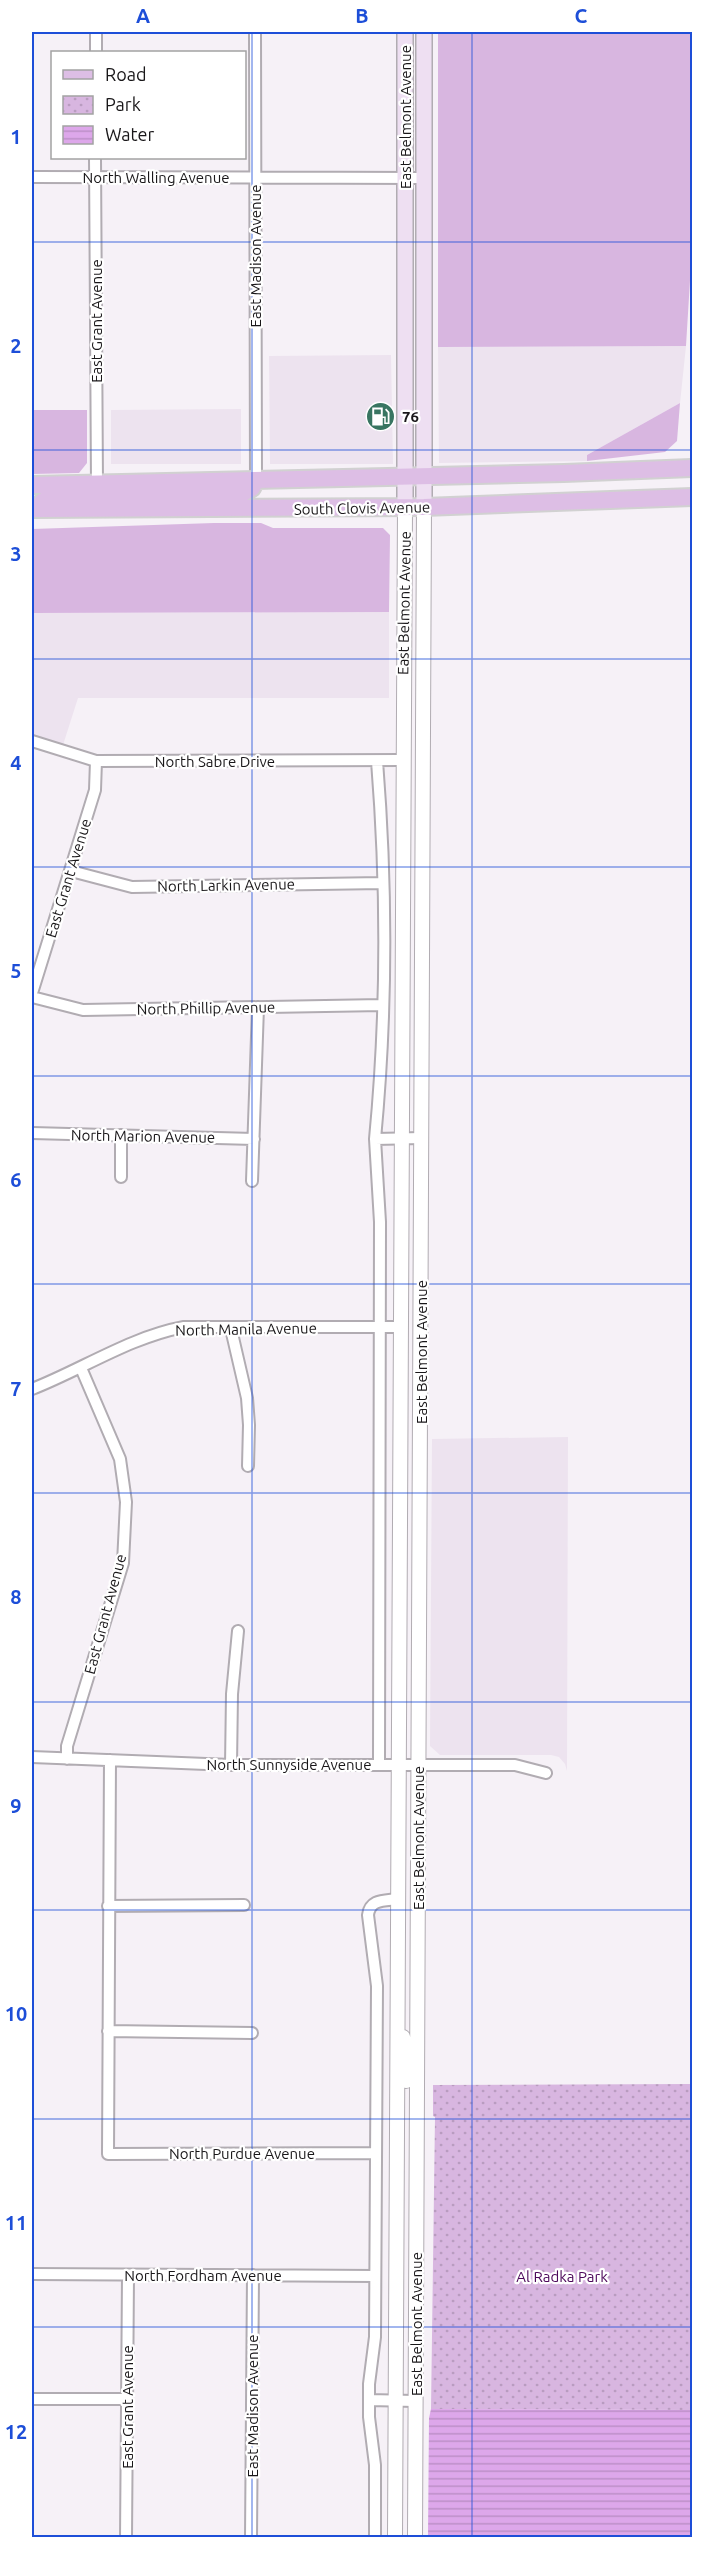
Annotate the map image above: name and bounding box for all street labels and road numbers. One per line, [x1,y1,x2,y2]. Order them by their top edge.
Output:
street label: East Belmont Avenue [397,45,414,189]
street label: North Walling Avenue [82,169,230,186]
street label: East Madison Avenue [247,185,264,327]
street label: East Grant Avenue [88,259,105,383]
street label: South Clovis Avenue [294,498,430,518]
street label: East Belmont Avenue [394,531,414,675]
street label: North Sabre Drive [155,753,275,770]
street label: East Grant Avenue [42,816,94,940]
street label: North Larkin Avenue [157,875,295,895]
street label: North Phillip Avenue [137,998,275,1018]
street label: North Marion Avenue [71,1126,215,1146]
street label: East Belmont Avenue [413,1280,430,1424]
street label: North Manila Avenue [175,1319,317,1339]
street label: East Grant Avenue [81,1552,129,1676]
street label: North Sunnyside Avenue [207,1756,371,1773]
street label: East Belmont Avenue [410,1766,427,1910]
street label: North Purdue Avenue [169,2145,315,2162]
street label: East Belmont Avenue [408,2252,425,2396]
street label: North Fordham Avenue [124,2267,282,2284]
street label: East Madison Avenue [244,2335,261,2477]
street label: East Grant Avenue [119,2345,136,2469]

